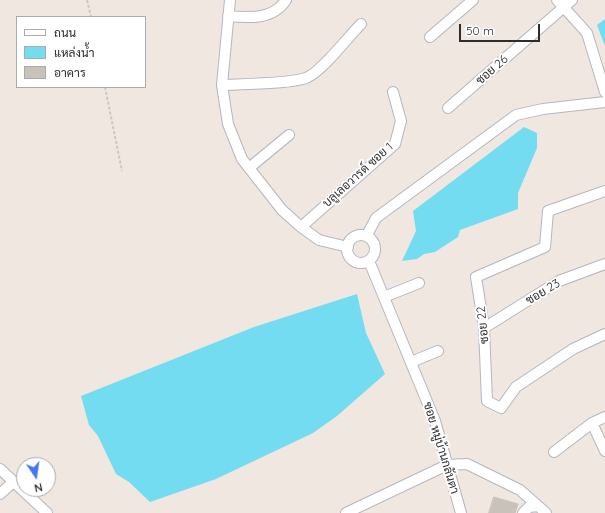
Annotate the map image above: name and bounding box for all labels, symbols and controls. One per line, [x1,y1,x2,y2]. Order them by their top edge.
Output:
legend [16,16,146,88]
scale bar [461,16,542,42]
text: 50 m [466,23,494,38]
text: ถนน [54,25,76,40]
text: แหล่งน้ำ [54,45,94,60]
street label: ซอย 26 [473,52,511,88]
text: อาคาร [54,65,86,80]
street label: บลูเลอวารด์ ซอย 1 [320,140,396,210]
street label: ซอย 23 [523,276,563,308]
street label: ซอย 22 [474,305,492,345]
street label: ซอย หมู่บ้านกลันตา [420,400,462,496]
north arrow [16,457,56,497]
text: N [33,480,44,495]

